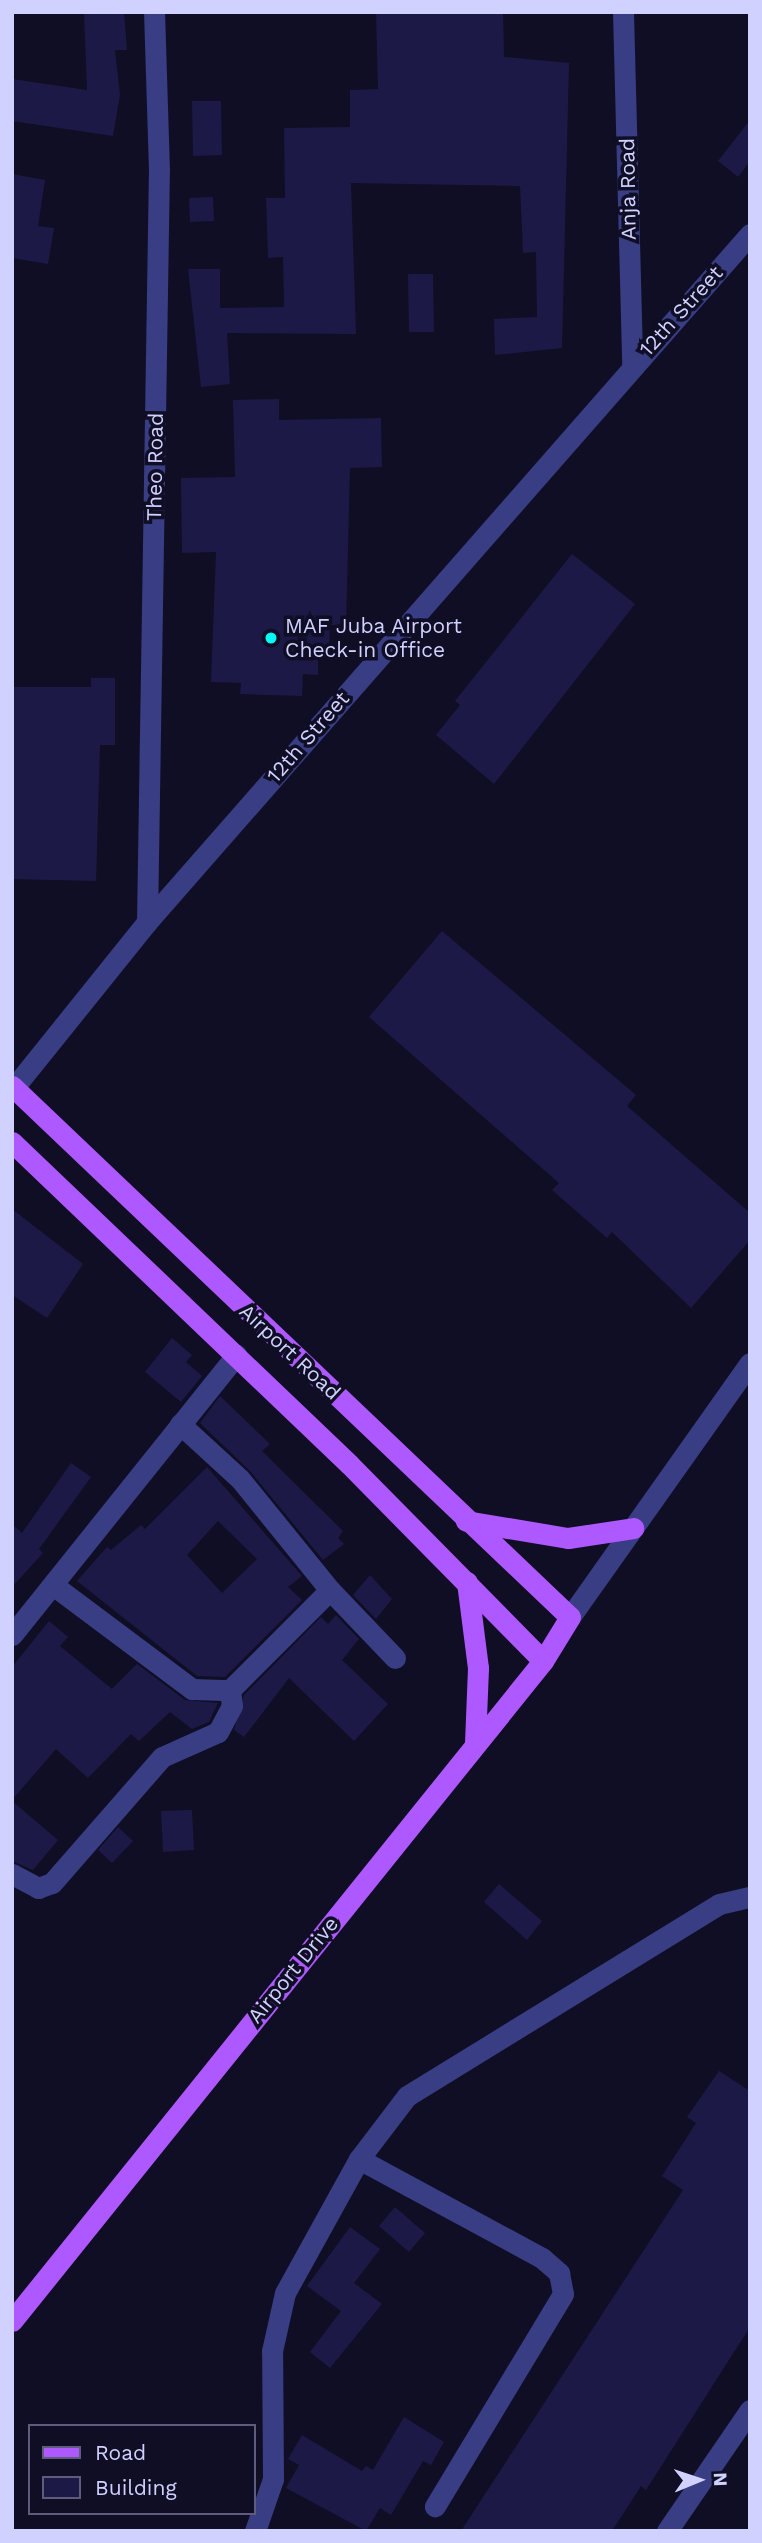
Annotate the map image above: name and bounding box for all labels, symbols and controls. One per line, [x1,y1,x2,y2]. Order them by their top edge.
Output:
street label: Anja Road [615,137,641,241]
street label: 12th Street [634,261,728,361]
street label: Theo Road [141,413,169,521]
place label: MAF Juba Airport Check-in Office [285,613,464,663]
marker: MAF Juba Airport Check-in Office [263,630,279,646]
street label: 12th Street [262,686,354,788]
street label: Airport Road [234,1299,346,1405]
street label: Airport Drive [242,1912,344,2028]
legend [28,2424,256,2515]
text: Road [95,2440,146,2465]
north arrow [664,2445,734,2515]
text: N [709,2472,732,2487]
text: Building [95,2475,177,2500]

